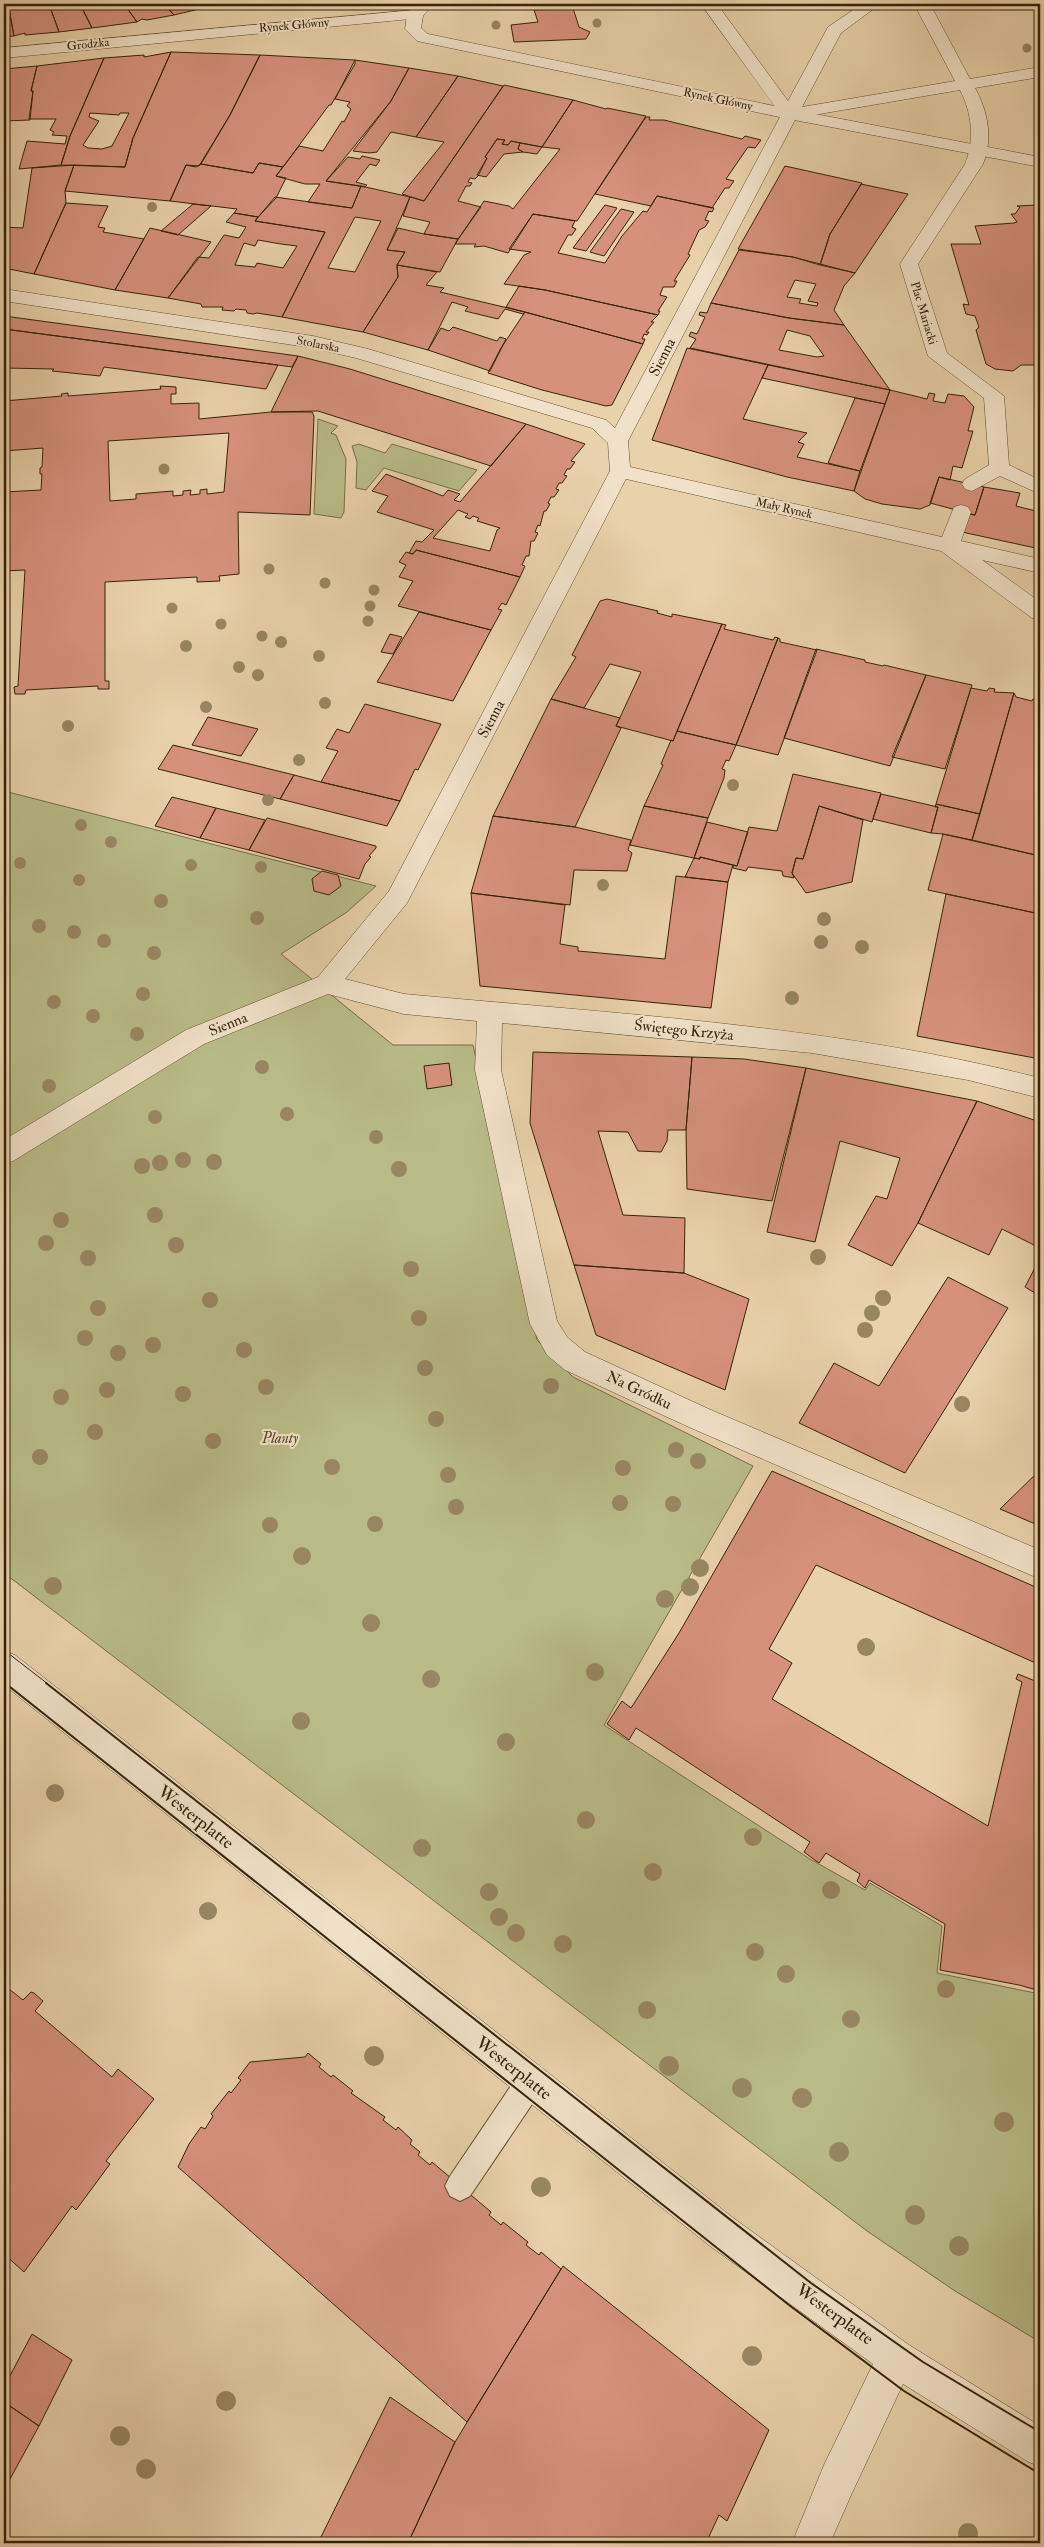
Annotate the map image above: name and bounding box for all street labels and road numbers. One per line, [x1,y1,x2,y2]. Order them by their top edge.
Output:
street label: Rynek Główny [258,15,331,36]
street label: Grodzka [66,35,111,54]
street label: Rynek Główny [682,85,755,114]
street label: Plac Mariacki [907,280,940,347]
street label: Stolarska [295,333,342,356]
street label: Sienna [645,334,680,379]
street label: Mały Rynek [754,495,814,522]
street label: Sienna [474,696,510,741]
street label: Sienna [206,1008,251,1041]
street label: Świętego Krzyża [633,1015,736,1045]
street label: Na Gródku [603,1367,675,1414]
street label: Westerplatte [152,1780,239,1855]
street label: Westerplatte [470,2031,557,2106]
street label: Westerplatte [790,2278,879,2351]

